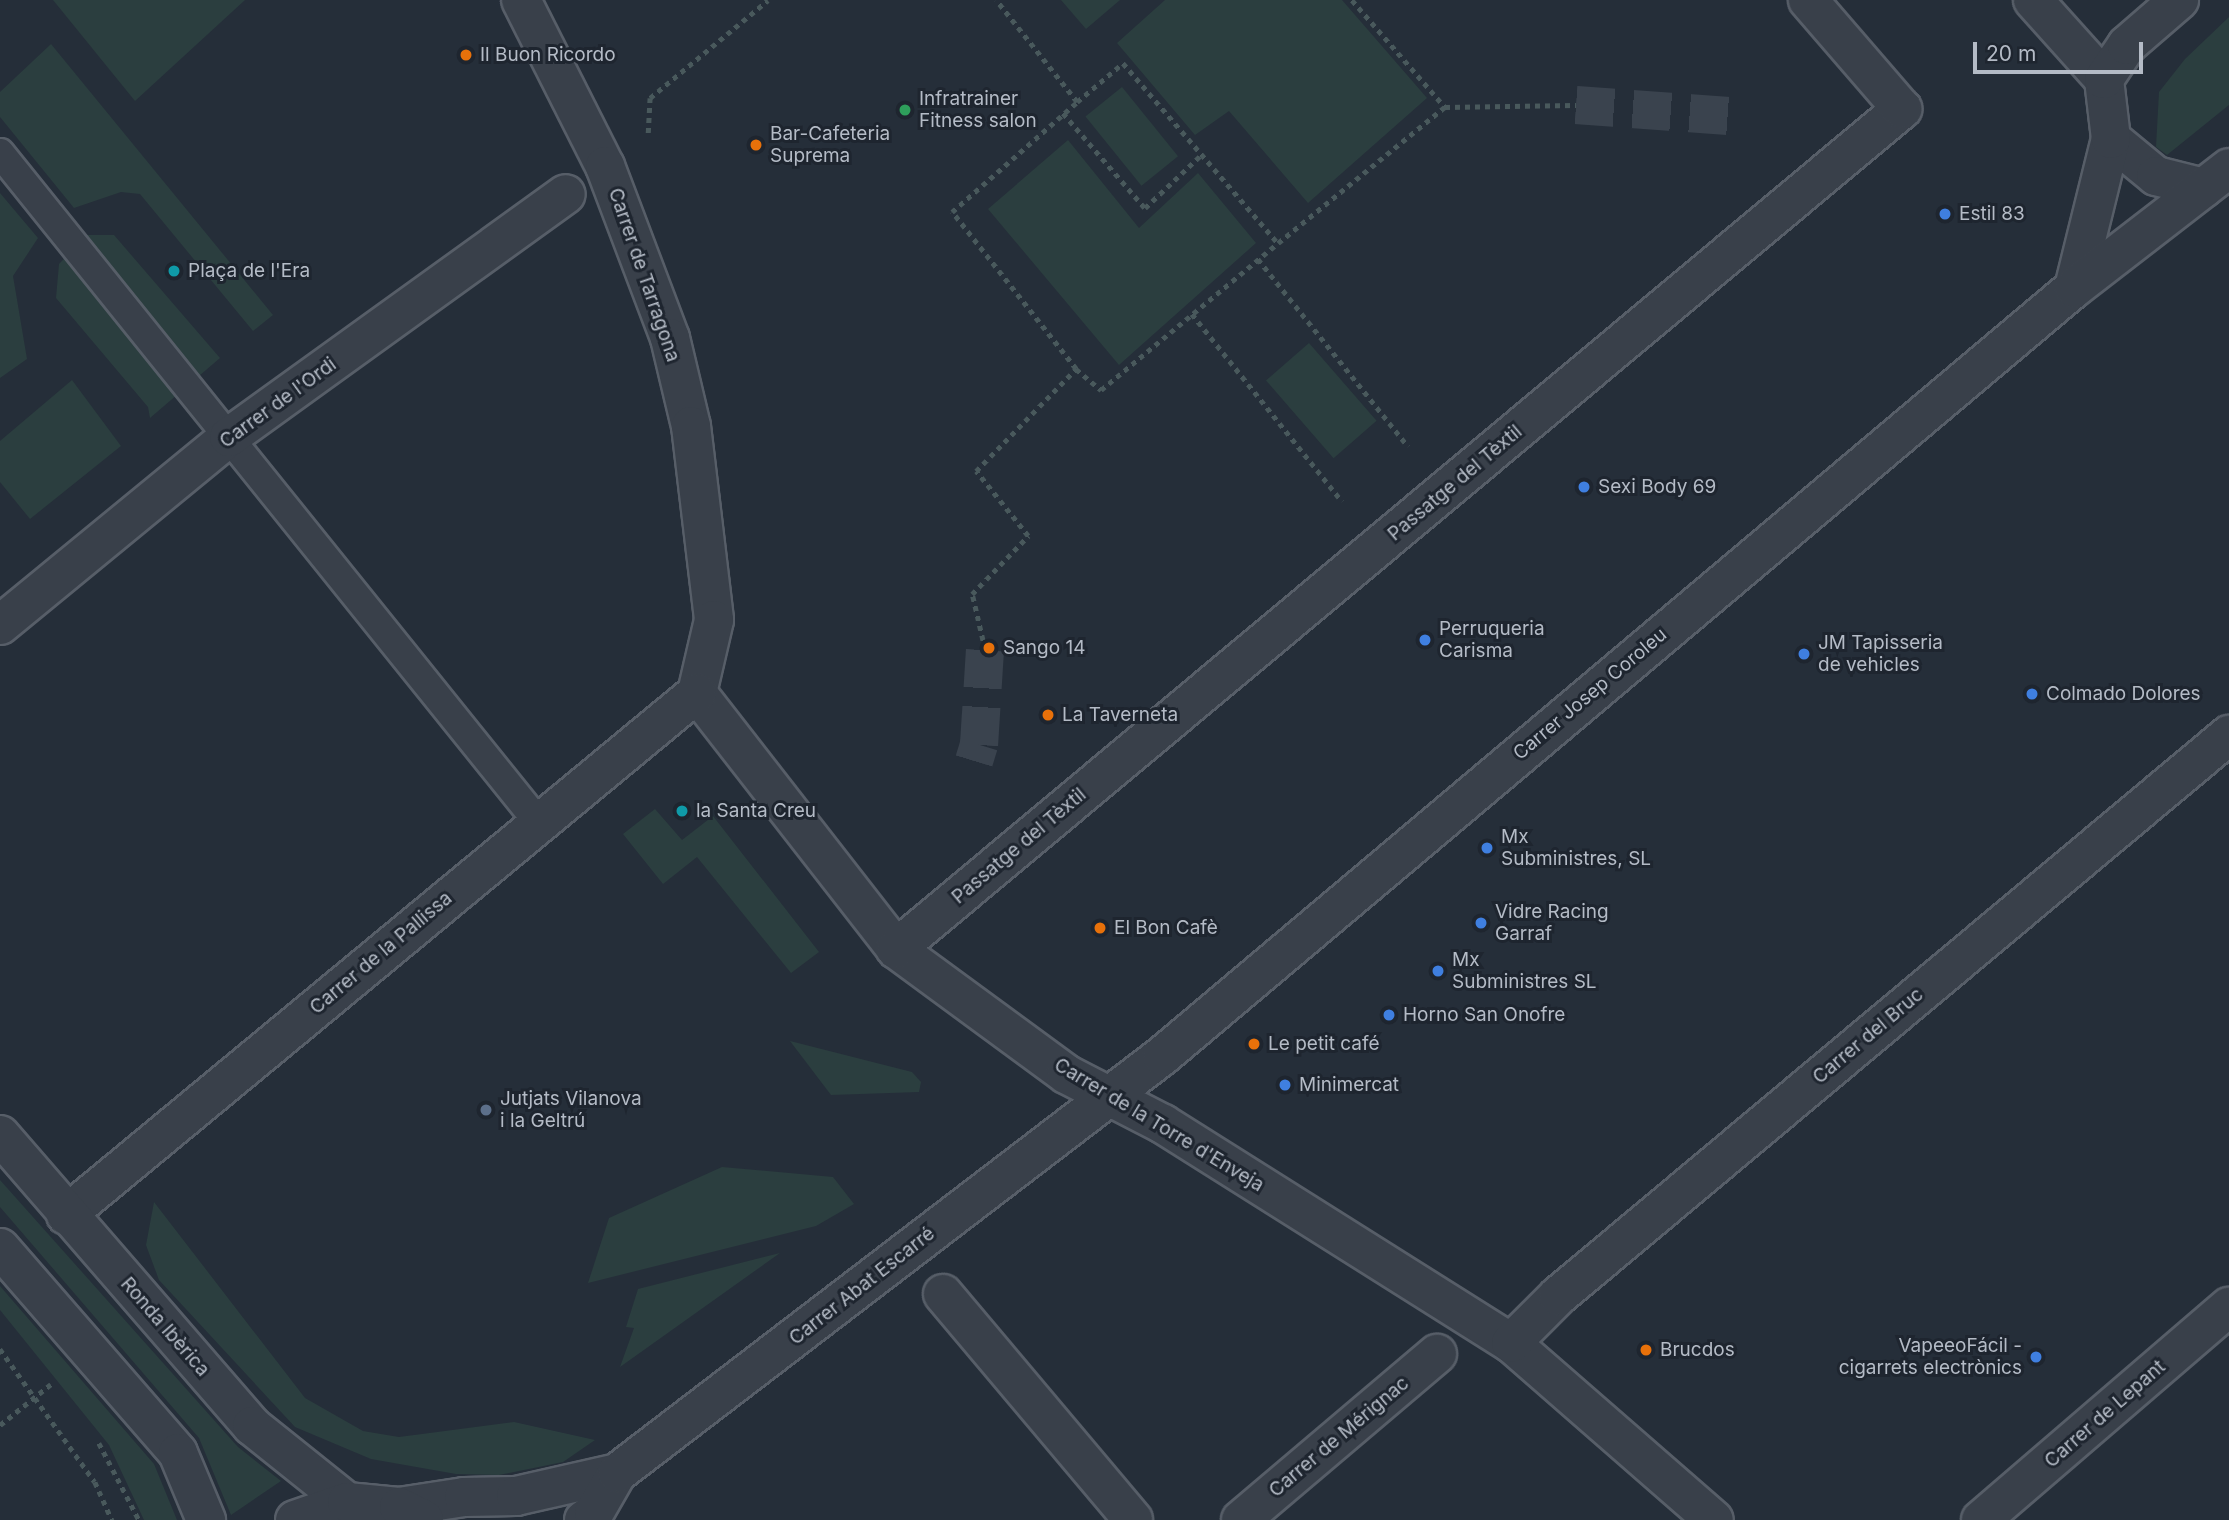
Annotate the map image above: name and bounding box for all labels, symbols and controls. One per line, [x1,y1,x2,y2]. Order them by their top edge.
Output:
scale bar [1977,28,2147,72]
text: 20 m [1986,41,2036,66]
place label: Il Buon Ricordo [480,44,616,66]
marker: Il Buon Ricordo [458,47,474,63]
place label: Infratrainer Fitness salon [919,88,1037,132]
marker: Infratrainer Fitness salon [897,102,913,118]
place label: Bar-Cafeteria Suprema [770,123,890,167]
marker: Bar-Cafeteria Suprema [748,137,764,153]
street label: Carrer de Tarragona [604,185,684,365]
place label: Estil 83 [1959,203,2025,225]
marker: Estil 83 [1937,206,1953,222]
place label: Plaça de l'Era [188,260,310,282]
marker: Plaça de l'Era [166,263,182,279]
street label: Carrer de l'Ordi [215,353,341,453]
street label: Passatge del Tèxtil [1383,420,1527,546]
place label: Sexi Body 69 [1598,476,1716,498]
marker: Sexi Body 69 [1576,479,1592,495]
place label: Perruqueria Carisma [1439,618,1545,662]
street label: Carrer Josep Coroleu [1509,623,1671,765]
marker: Perruqueria Carisma [1417,632,1433,648]
place label: JM Tapisseria de vehicles [1818,632,1943,676]
place label: Sango 14 [1003,637,1085,659]
marker: Sango 14 [981,640,997,656]
marker: JM Tapisseria de vehicles [1796,646,1812,662]
place label: Colmado Dolores [2046,683,2201,705]
marker: Colmado Dolores [2024,686,2040,702]
place label: La Taverneta [1062,704,1178,726]
marker: La Taverneta [1040,707,1056,723]
street label: Passatge del Tèxtil [947,783,1091,909]
place label: la Santa Creu [696,800,816,822]
marker: la Santa Creu [674,803,690,819]
place label: Mx Subministres, SL [1501,826,1651,870]
marker: Mx Subministres, SL [1479,840,1495,856]
street label: Carrer de la Pallissa [305,887,457,1019]
place label: Vidre Racing Garraf [1495,901,1609,945]
marker: Vidre Racing Garraf [1473,915,1489,931]
place label: El Bon Cafè [1114,917,1218,939]
marker: El Bon Cafè [1092,920,1108,936]
place label: Mx Subministres SL [1452,949,1597,993]
marker: Mx Subministres SL [1430,963,1446,979]
street label: Carrer del Bruc [1808,983,1928,1089]
place label: Horno San Onofre [1403,1004,1565,1026]
marker: Horno San Onofre [1381,1007,1397,1023]
place label: Le petit café [1268,1033,1380,1055]
marker: Le petit café [1246,1036,1262,1052]
street label: Carrer de la Torre d'Enveja [1050,1053,1268,1197]
place label: Minimercat [1299,1074,1399,1096]
marker: Minimercat [1277,1077,1293,1093]
place label: Jutjats Vilanova i la Geltrú [500,1088,642,1132]
marker: Jutjats Vilanova i la Geltrú [478,1102,494,1118]
street label: Carrer Abat Escarré [785,1222,939,1350]
street label: Ronda Ibèrica [116,1273,214,1381]
place label: VapeeoFácil - cigarrets electrònics [1839,1335,2022,1379]
place label: Brucdos [1660,1339,1735,1361]
marker: Brucdos [1638,1342,1654,1358]
marker: VapeeoFácil - cigarrets electrònics [2028,1349,2044,1365]
street label: Carrer de Lepant [2040,1355,2170,1473]
street label: Carrer de Mérignac [1265,1372,1413,1502]

